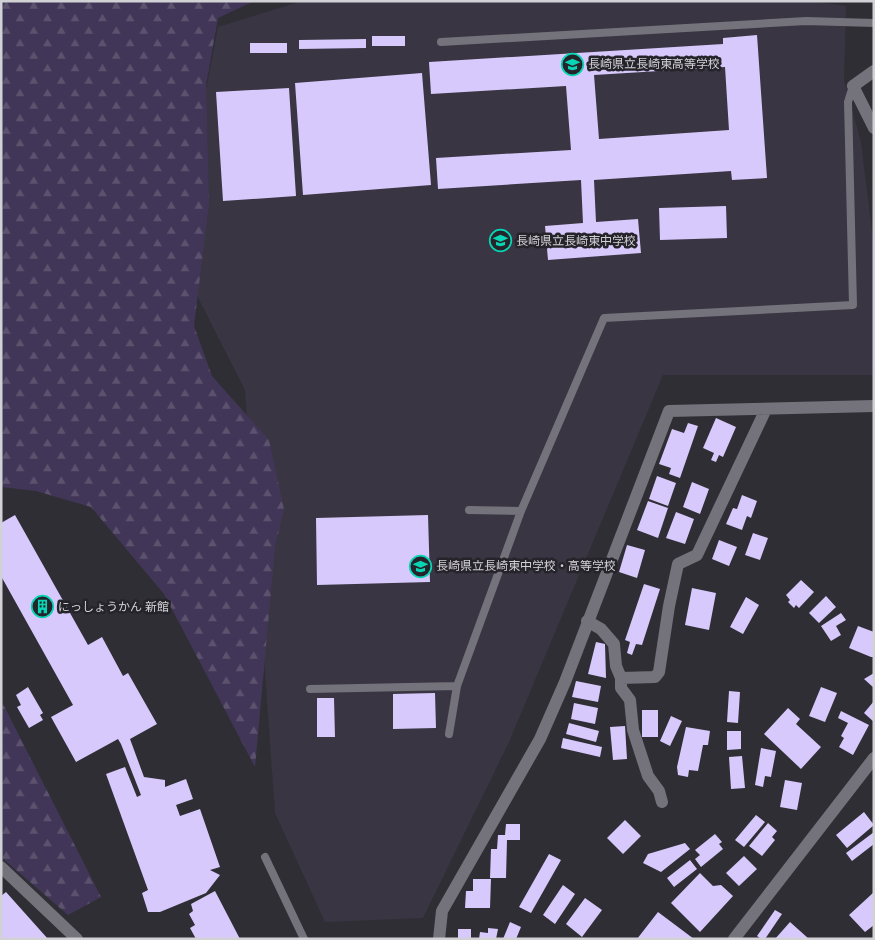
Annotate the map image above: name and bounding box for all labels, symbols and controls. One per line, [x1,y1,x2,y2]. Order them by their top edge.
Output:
school or university icon: 長崎県立長崎東高等学校 [560,52,584,76]
place label: 長崎県立長崎東高等学校 [588,57,720,71]
school or university icon: 長崎県立長崎東中学校 [488,229,512,253]
place label: 長崎県立長崎東中学校 [516,234,636,248]
school or university icon: 長崎県立長崎東中学校・高等学校 [408,554,432,578]
place label: 長崎県立長崎東中学校・高等学校 [436,559,616,573]
building icon: にっしょうかん 新館 [30,595,54,619]
place label: にっしょうかん 新館 [58,600,169,614]

